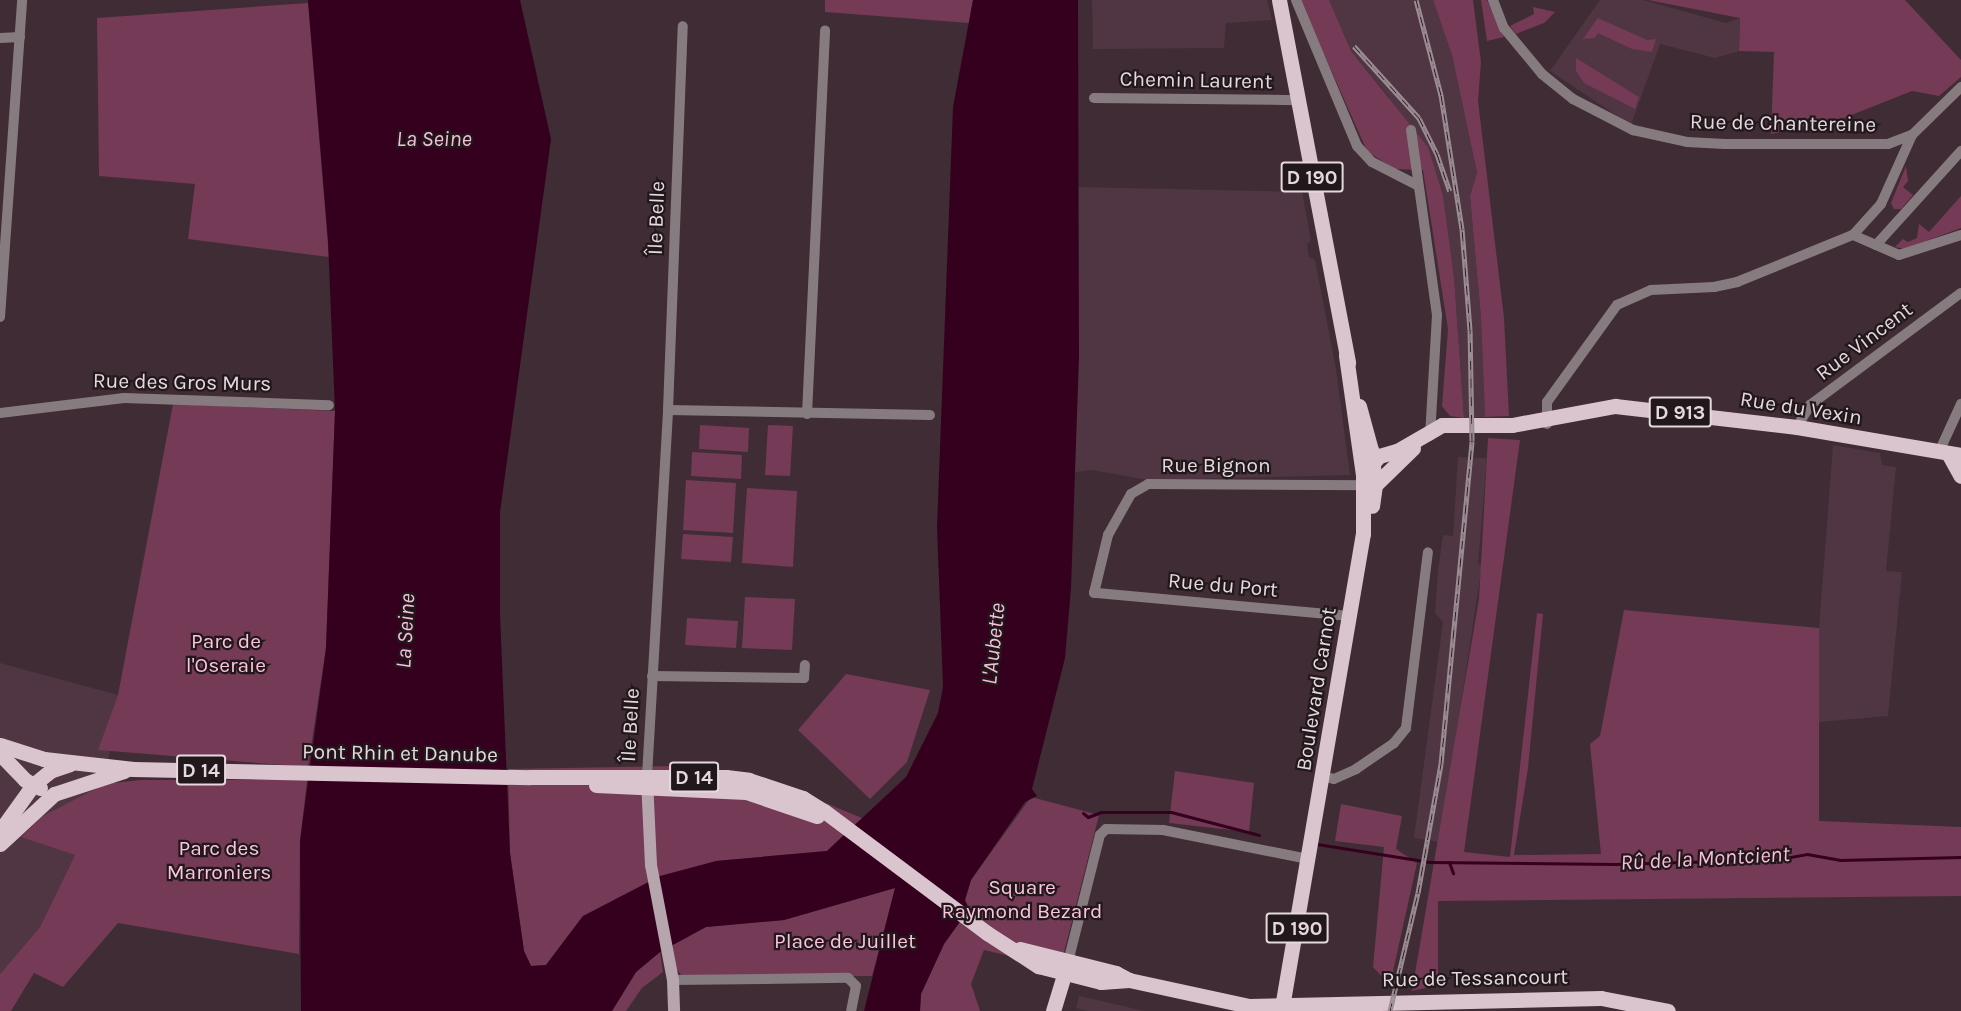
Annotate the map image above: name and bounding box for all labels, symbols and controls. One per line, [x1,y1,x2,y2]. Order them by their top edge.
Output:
street label: Chemin Laurent [1119,66,1273,94]
street label: Rue de Chantereine [1690,109,1876,137]
water label: La Seine [396,127,472,153]
road number: D 190 [1280,160,1344,194]
street label: Île Belle [642,181,670,255]
street label: Rue Vincent [1811,297,1917,385]
street label: Rue des Gros Murs [93,368,271,396]
street label: Rue du Vexin [1738,386,1864,430]
road number: D 913 [1648,395,1712,429]
street label: Rue Bignon [1161,452,1271,478]
street label: Rue du Port [1167,568,1279,602]
water label: La Seine [391,593,421,669]
water label: L'Aubette [977,602,1011,686]
street label: Boulevard Carnot [1291,605,1341,773]
park label: Parc de l'Oseraie [186,628,266,678]
street label: Île Belle [615,687,645,763]
street label: Pont Rhin et Danube [302,739,498,767]
road number: D 14 [176,753,226,787]
road number: D 14 [668,760,720,794]
park label: Parc des Marroniers [167,835,271,885]
water label: Rû de la Montcient [1620,841,1790,877]
park label: Square Raymond Bezard [942,874,1102,924]
road number: D 190 [1266,911,1328,945]
park label: Place de Juillet [774,928,916,954]
street label: Rue de Tessancourt [1382,964,1568,992]

